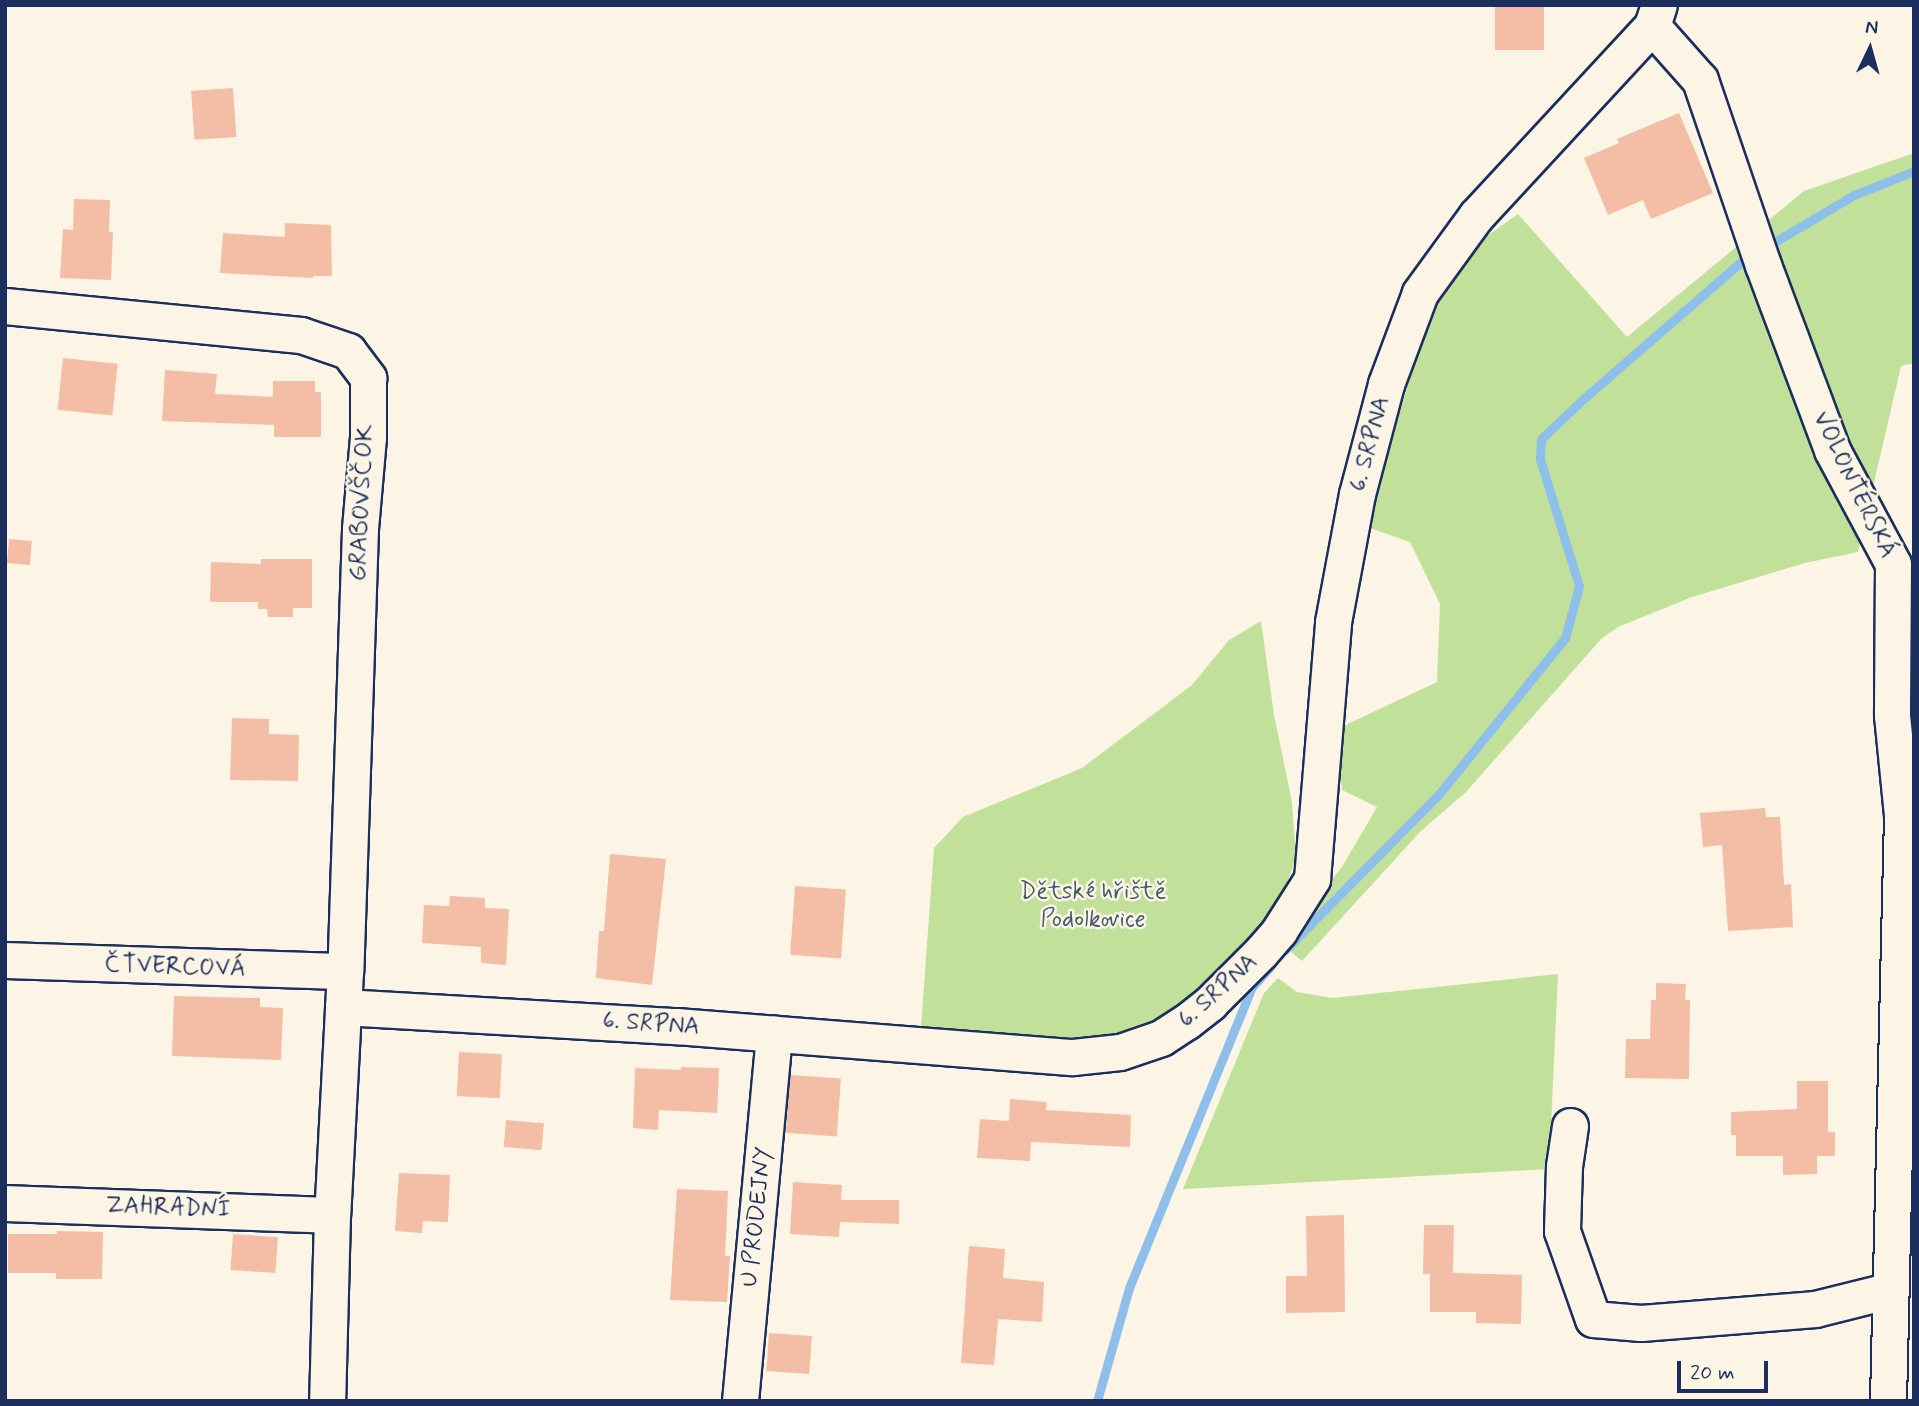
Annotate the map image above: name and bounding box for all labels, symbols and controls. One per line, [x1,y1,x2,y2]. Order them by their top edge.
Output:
north arrow [1835,14,1905,84]
text: N [1864,15,1879,41]
street label: 6. SRPNA [1344,393,1396,495]
street label: VOLONTÉRSKÁ [1806,407,1902,563]
street label: GRABOVŠČOK [344,424,380,582]
park label: Dětské hřiště Podolkovice [1020,878,1166,934]
street label: 6. SRPNA [1172,948,1264,1034]
street label: ČTVERCOVÁ [104,950,246,984]
street label: 6. SRPNA [602,1006,700,1042]
street label: U PRODEJNY [735,1144,779,1290]
street label: ZAHRADNÍ [105,1191,231,1225]
scale bar [1681,1346,1772,1390]
text: 20 m [1690,1359,1735,1387]

